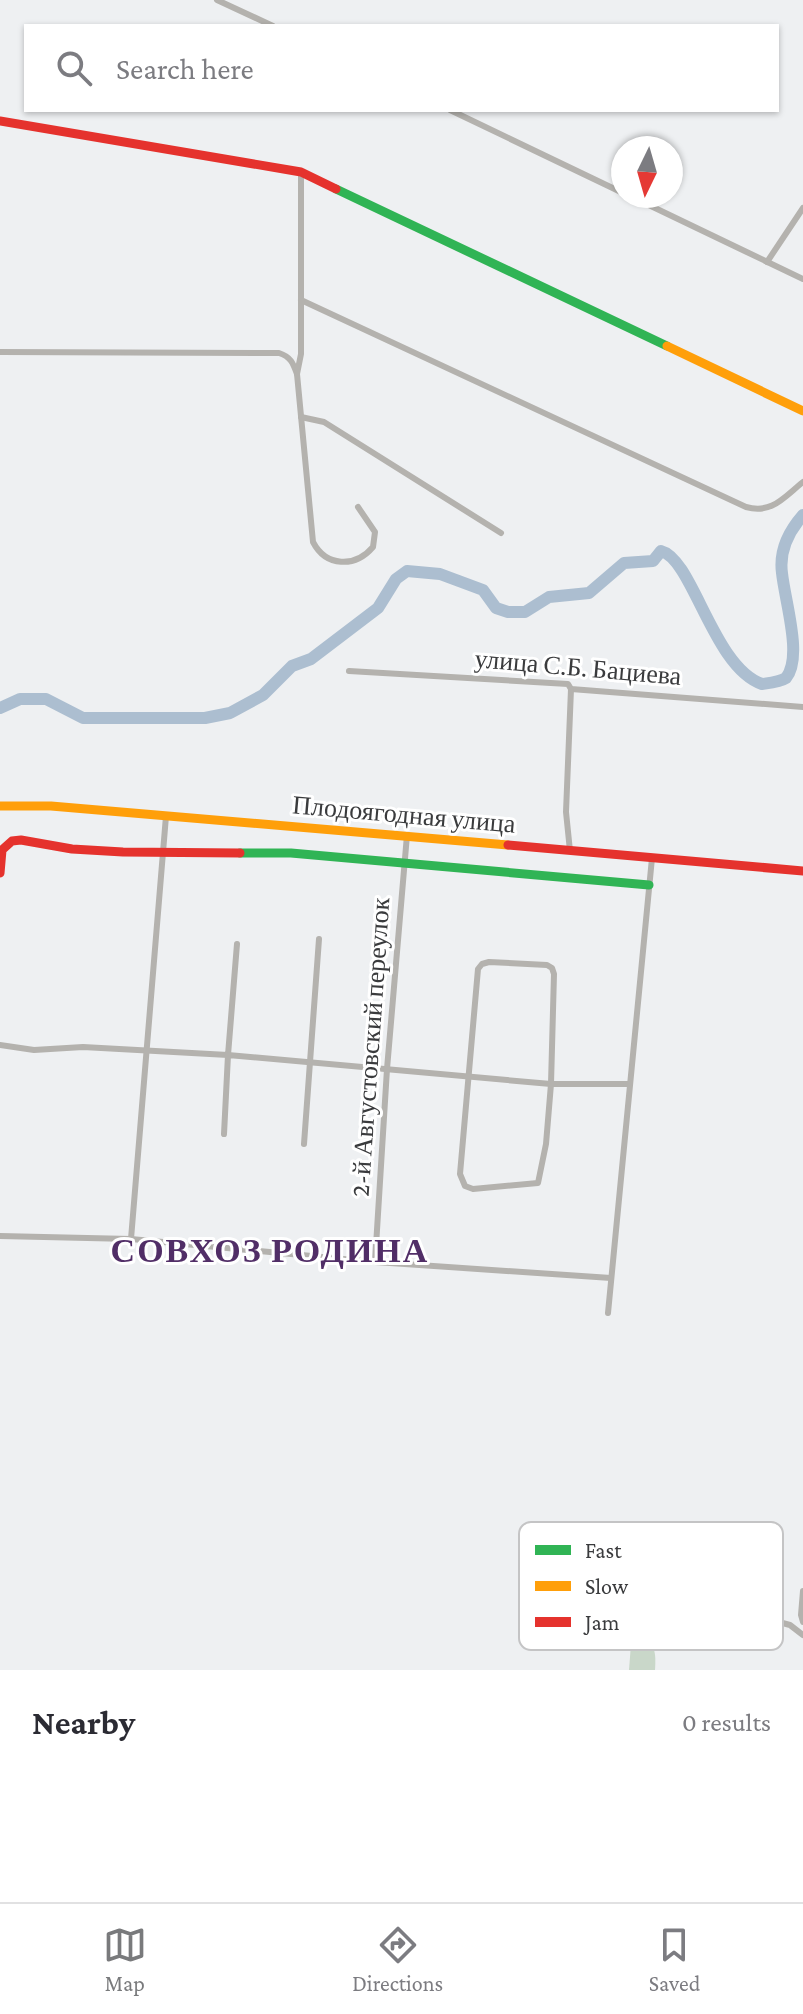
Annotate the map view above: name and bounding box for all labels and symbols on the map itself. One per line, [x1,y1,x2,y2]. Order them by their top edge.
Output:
north arrow [611,136,683,208]
street label: улица С.Б. Бациева [473,644,683,691]
street label: Плодоягодная улица [291,790,517,839]
street label: 2-й Августовский переулок [346,896,395,1198]
district label: СОВХОЗ РОДИНА [111,1232,429,1269]
legend [519,1522,783,1650]
text: Fast [585,1538,622,1563]
text: Slow [585,1574,629,1599]
text: Jam [583,1610,620,1635]

